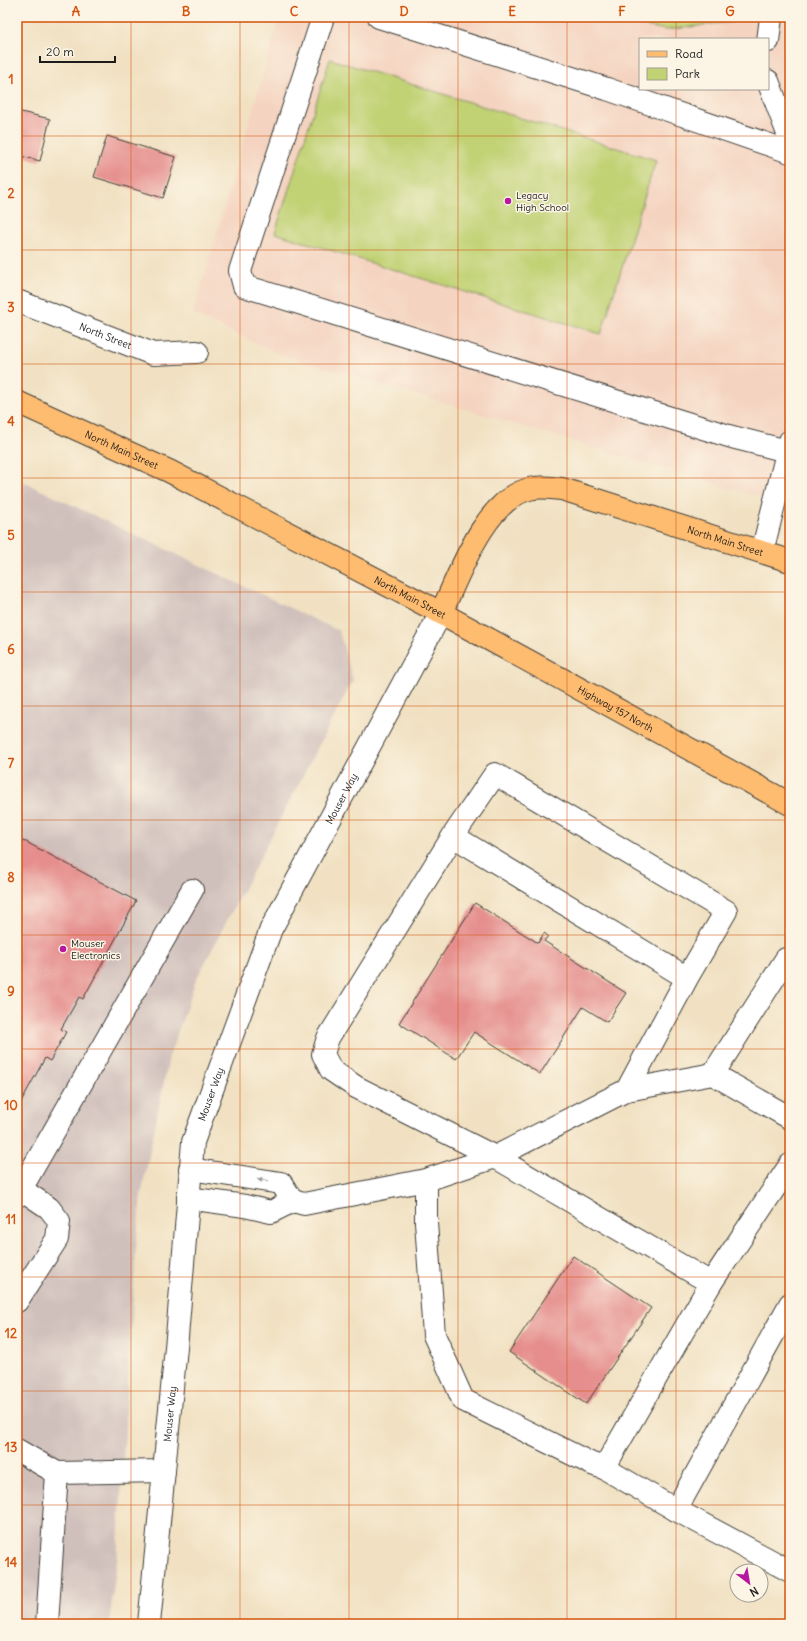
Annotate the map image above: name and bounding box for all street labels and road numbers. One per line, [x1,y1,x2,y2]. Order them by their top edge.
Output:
street label: North Street [78,319,134,352]
street label: North Main Street [83,427,161,472]
street label: North Main Street [686,522,766,559]
street label: North Main Street [372,573,449,621]
street label: Highway 157 North [575,683,656,735]
street label: Mouser Way [322,771,360,826]
street label: Mouser Way [195,1066,226,1123]
street label: Mouser Way [160,1385,179,1443]

